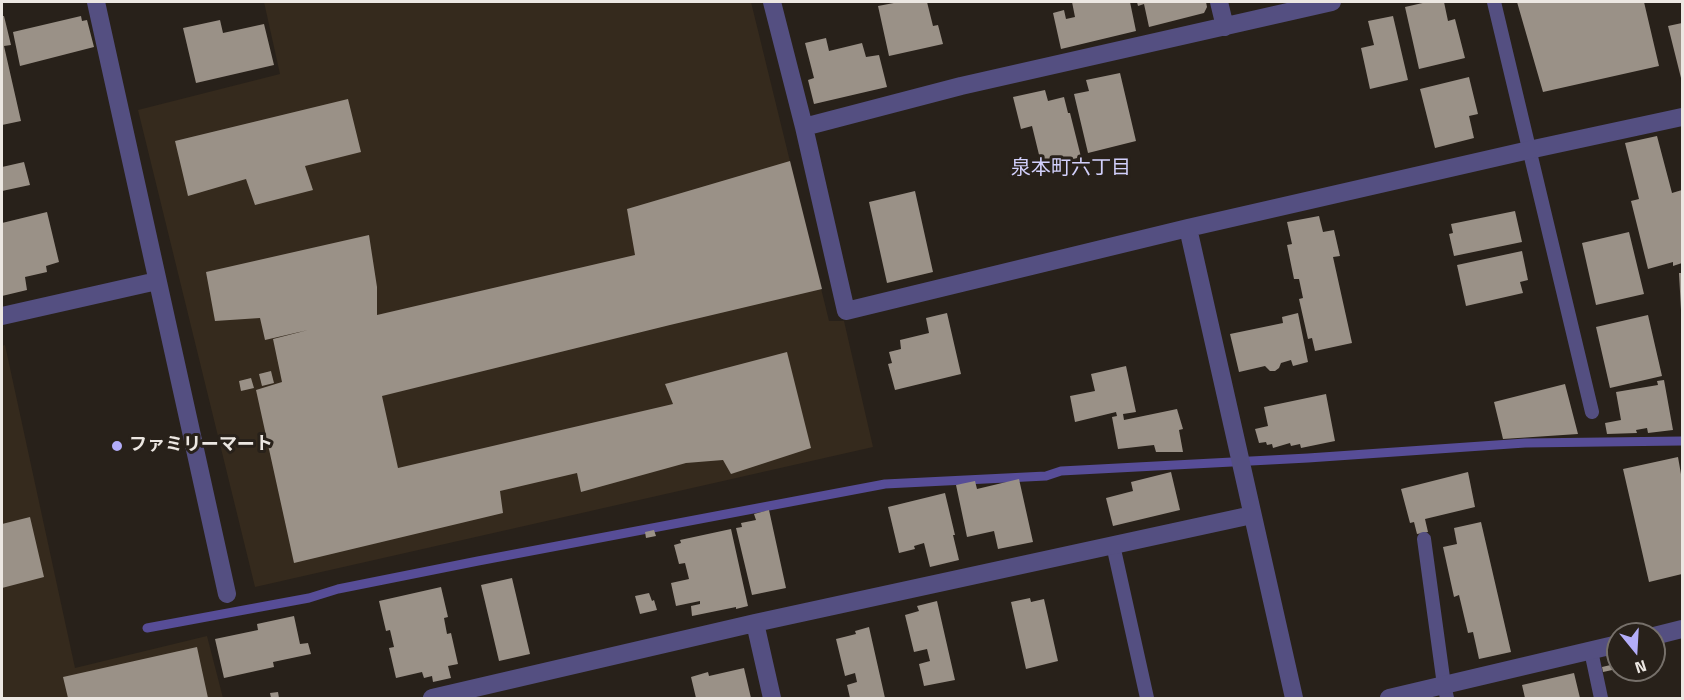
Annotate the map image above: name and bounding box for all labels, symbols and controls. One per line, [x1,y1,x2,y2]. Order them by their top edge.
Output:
district label: 泉本町六丁目 [1011,157,1131,181]
place label: ファミリーマート [129,435,273,457]
marker: ファミリーマート [110,439,124,453]
north arrow [1606,622,1666,682]
text: N [1632,654,1650,680]

